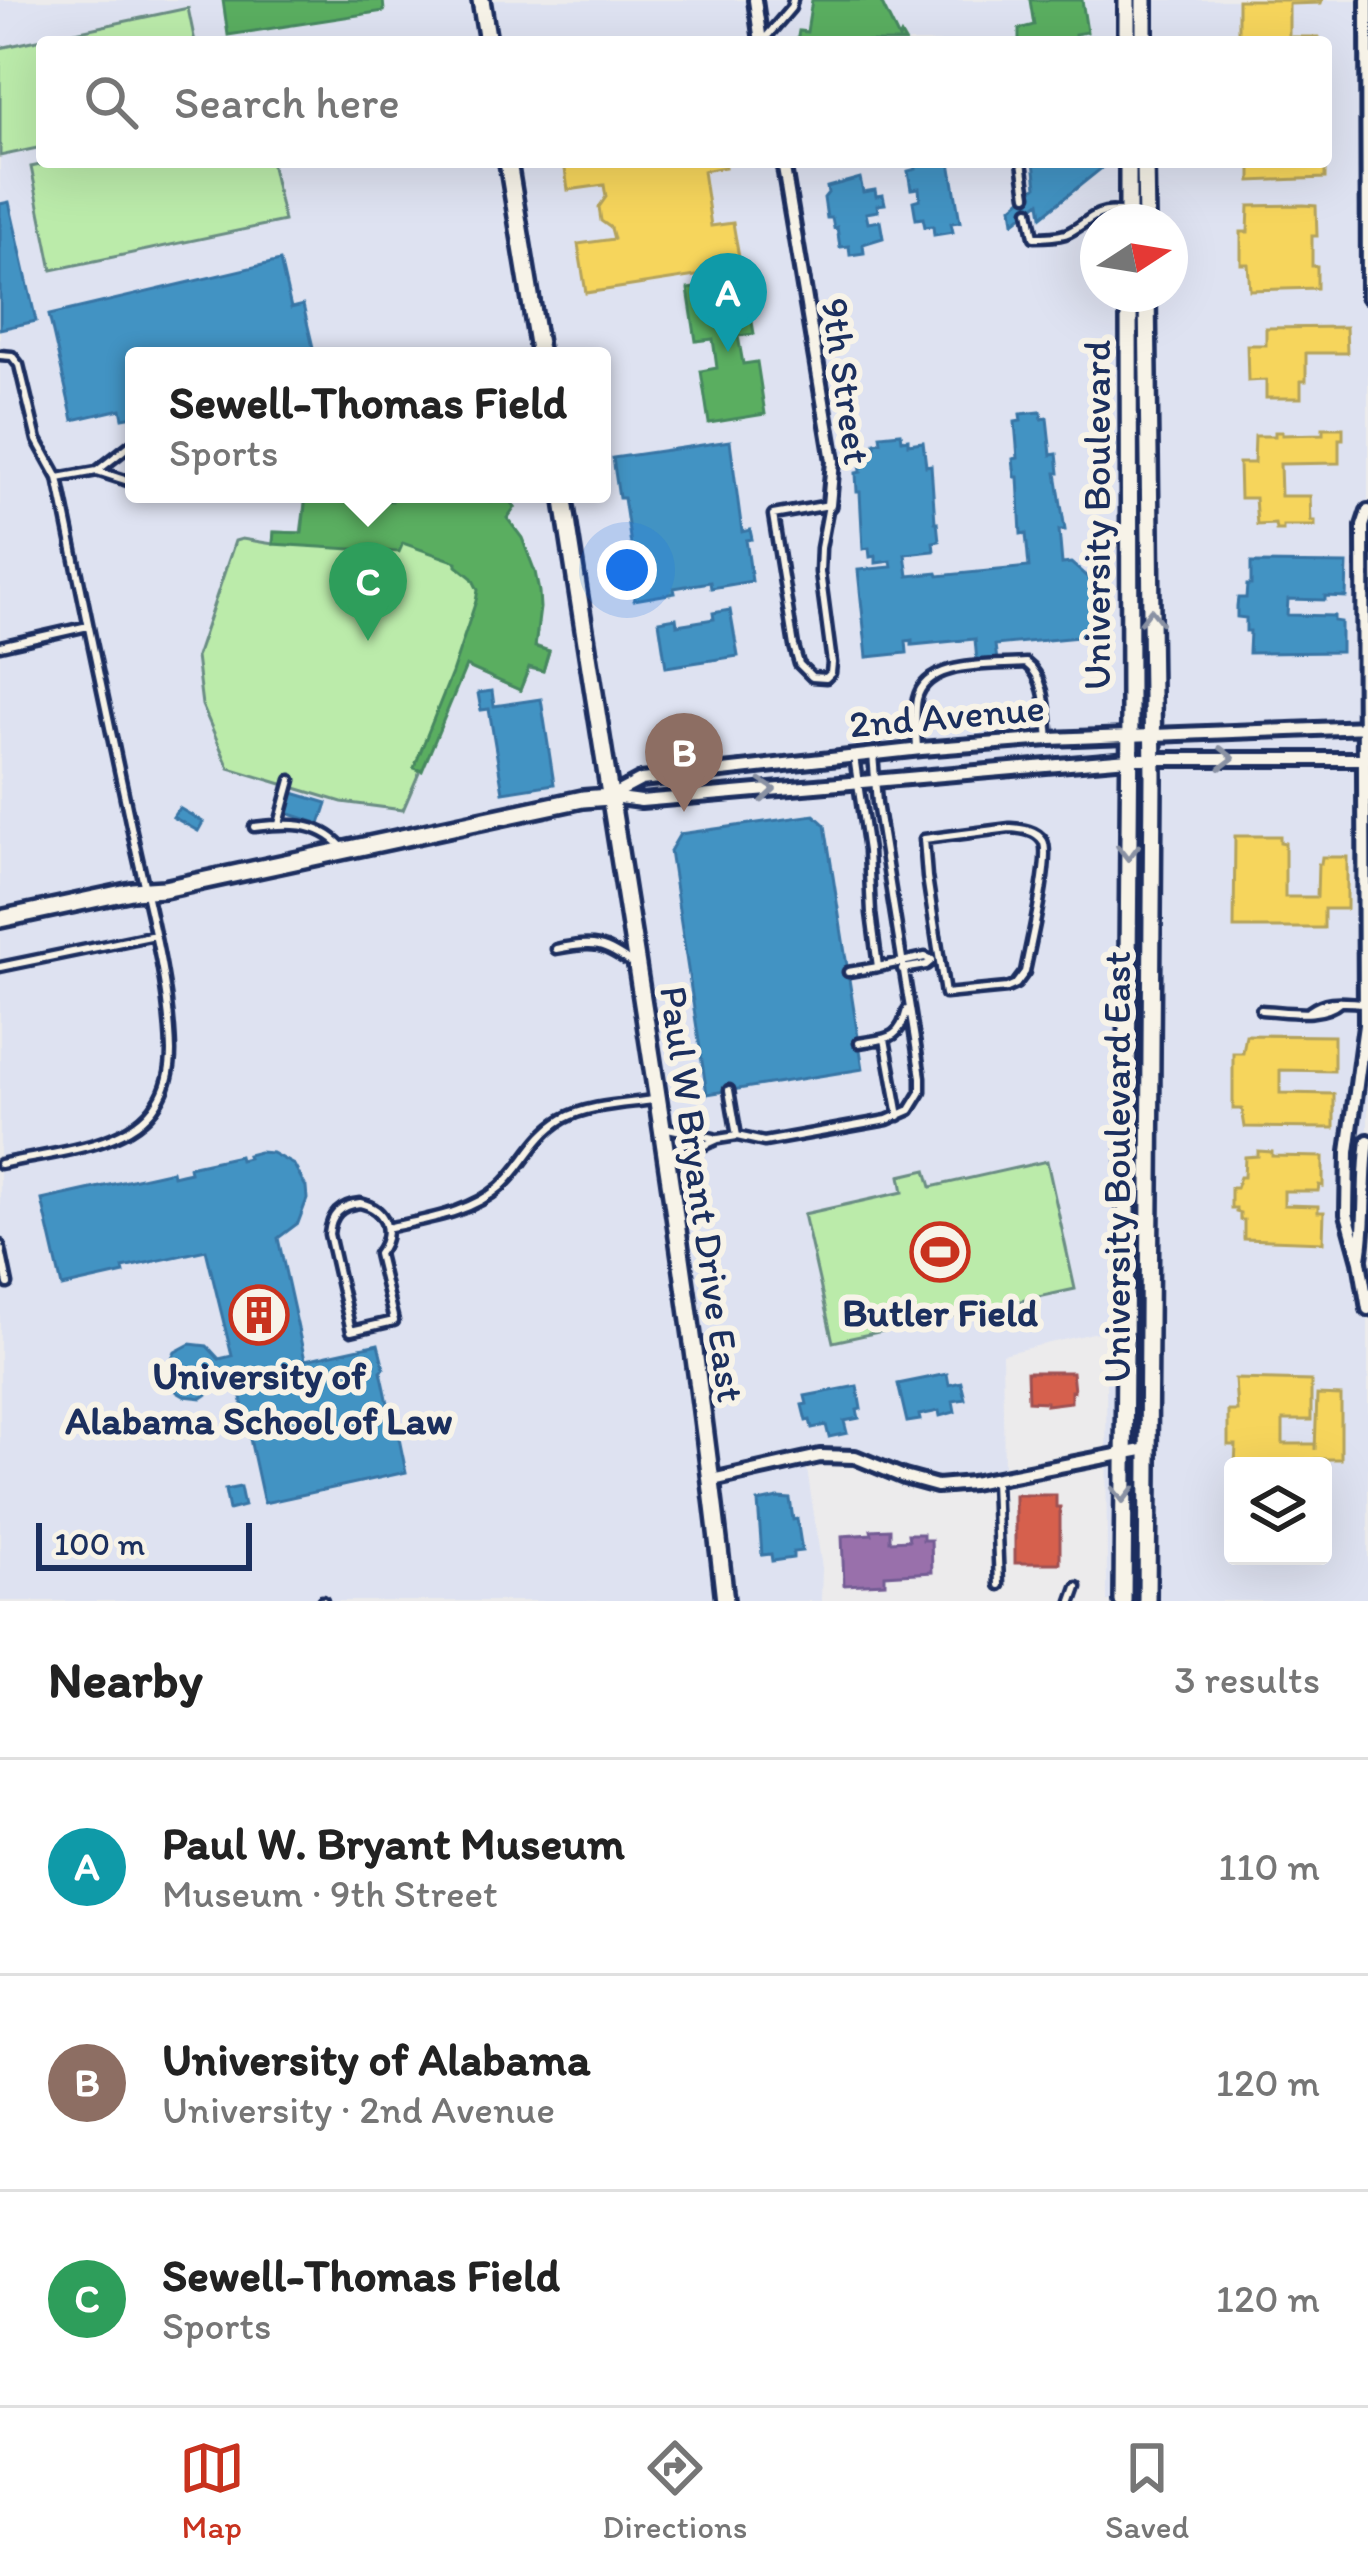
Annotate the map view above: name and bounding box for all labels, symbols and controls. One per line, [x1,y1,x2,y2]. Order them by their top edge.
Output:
search box [36,36,1332,168]
icon: search [78,69,144,135]
text: Search here [174,75,400,129]
north arrow [1080,204,1188,312]
pin: A [689,253,767,352]
street label: 9th Street [812,295,881,467]
street label: University Boulevard [1073,339,1120,690]
popup [125,347,611,503]
text: Sewell-Thomas Field [169,375,567,429]
text: Sports [169,429,278,476]
your location [597,540,657,600]
pin: C [329,542,407,641]
one-way arrow [1139,607,1165,626]
street label: 2nd Avenue [847,684,1047,747]
pin: B [645,713,723,812]
one-way arrow [1218,745,1236,771]
one-way arrow [758,777,777,803]
one-way arrow [1115,844,1141,862]
street label: University Boulevard East [1093,951,1140,1383]
street label: Paul W Bryant Drive East [650,983,755,1405]
sports icon: Butler Field [909,1221,971,1283]
building icon: University of Alabama School of Law [228,1284,290,1346]
place label: Butler Field [842,1289,1038,1336]
place label: University of Alabama School of Law [65,1352,453,1444]
map controls [1224,1457,1332,1565]
button: layers [1224,1457,1332,1565]
one-way arrow [1110,1486,1136,1504]
scale bar [36,1517,252,1570]
text: 100 m [54,1524,145,1563]
text: Nearby [48,1649,203,1710]
text: 3 results [1174,1656,1320,1703]
text: Paul W. Bryant Museum [162,1816,625,1870]
text: A [75,1843,99,1890]
text: 110 m [1218,1843,1320,1890]
text: Museum · 9th Street [162,1870,498,1917]
text: University of Alabama [162,2032,590,2086]
text: B [74,2059,100,2106]
text: 120 m [1216,2059,1320,2106]
text: University · 2nd Avenue [162,2086,555,2133]
text: Sewell-Thomas Field [162,2248,560,2302]
text: C [74,2275,100,2322]
text: 120 m [1216,2275,1320,2322]
text: Sports [162,2302,271,2349]
tab: Map [179,2435,245,2546]
tab: Directions [602,2435,747,2546]
tab: Saved [1105,2435,1189,2546]

